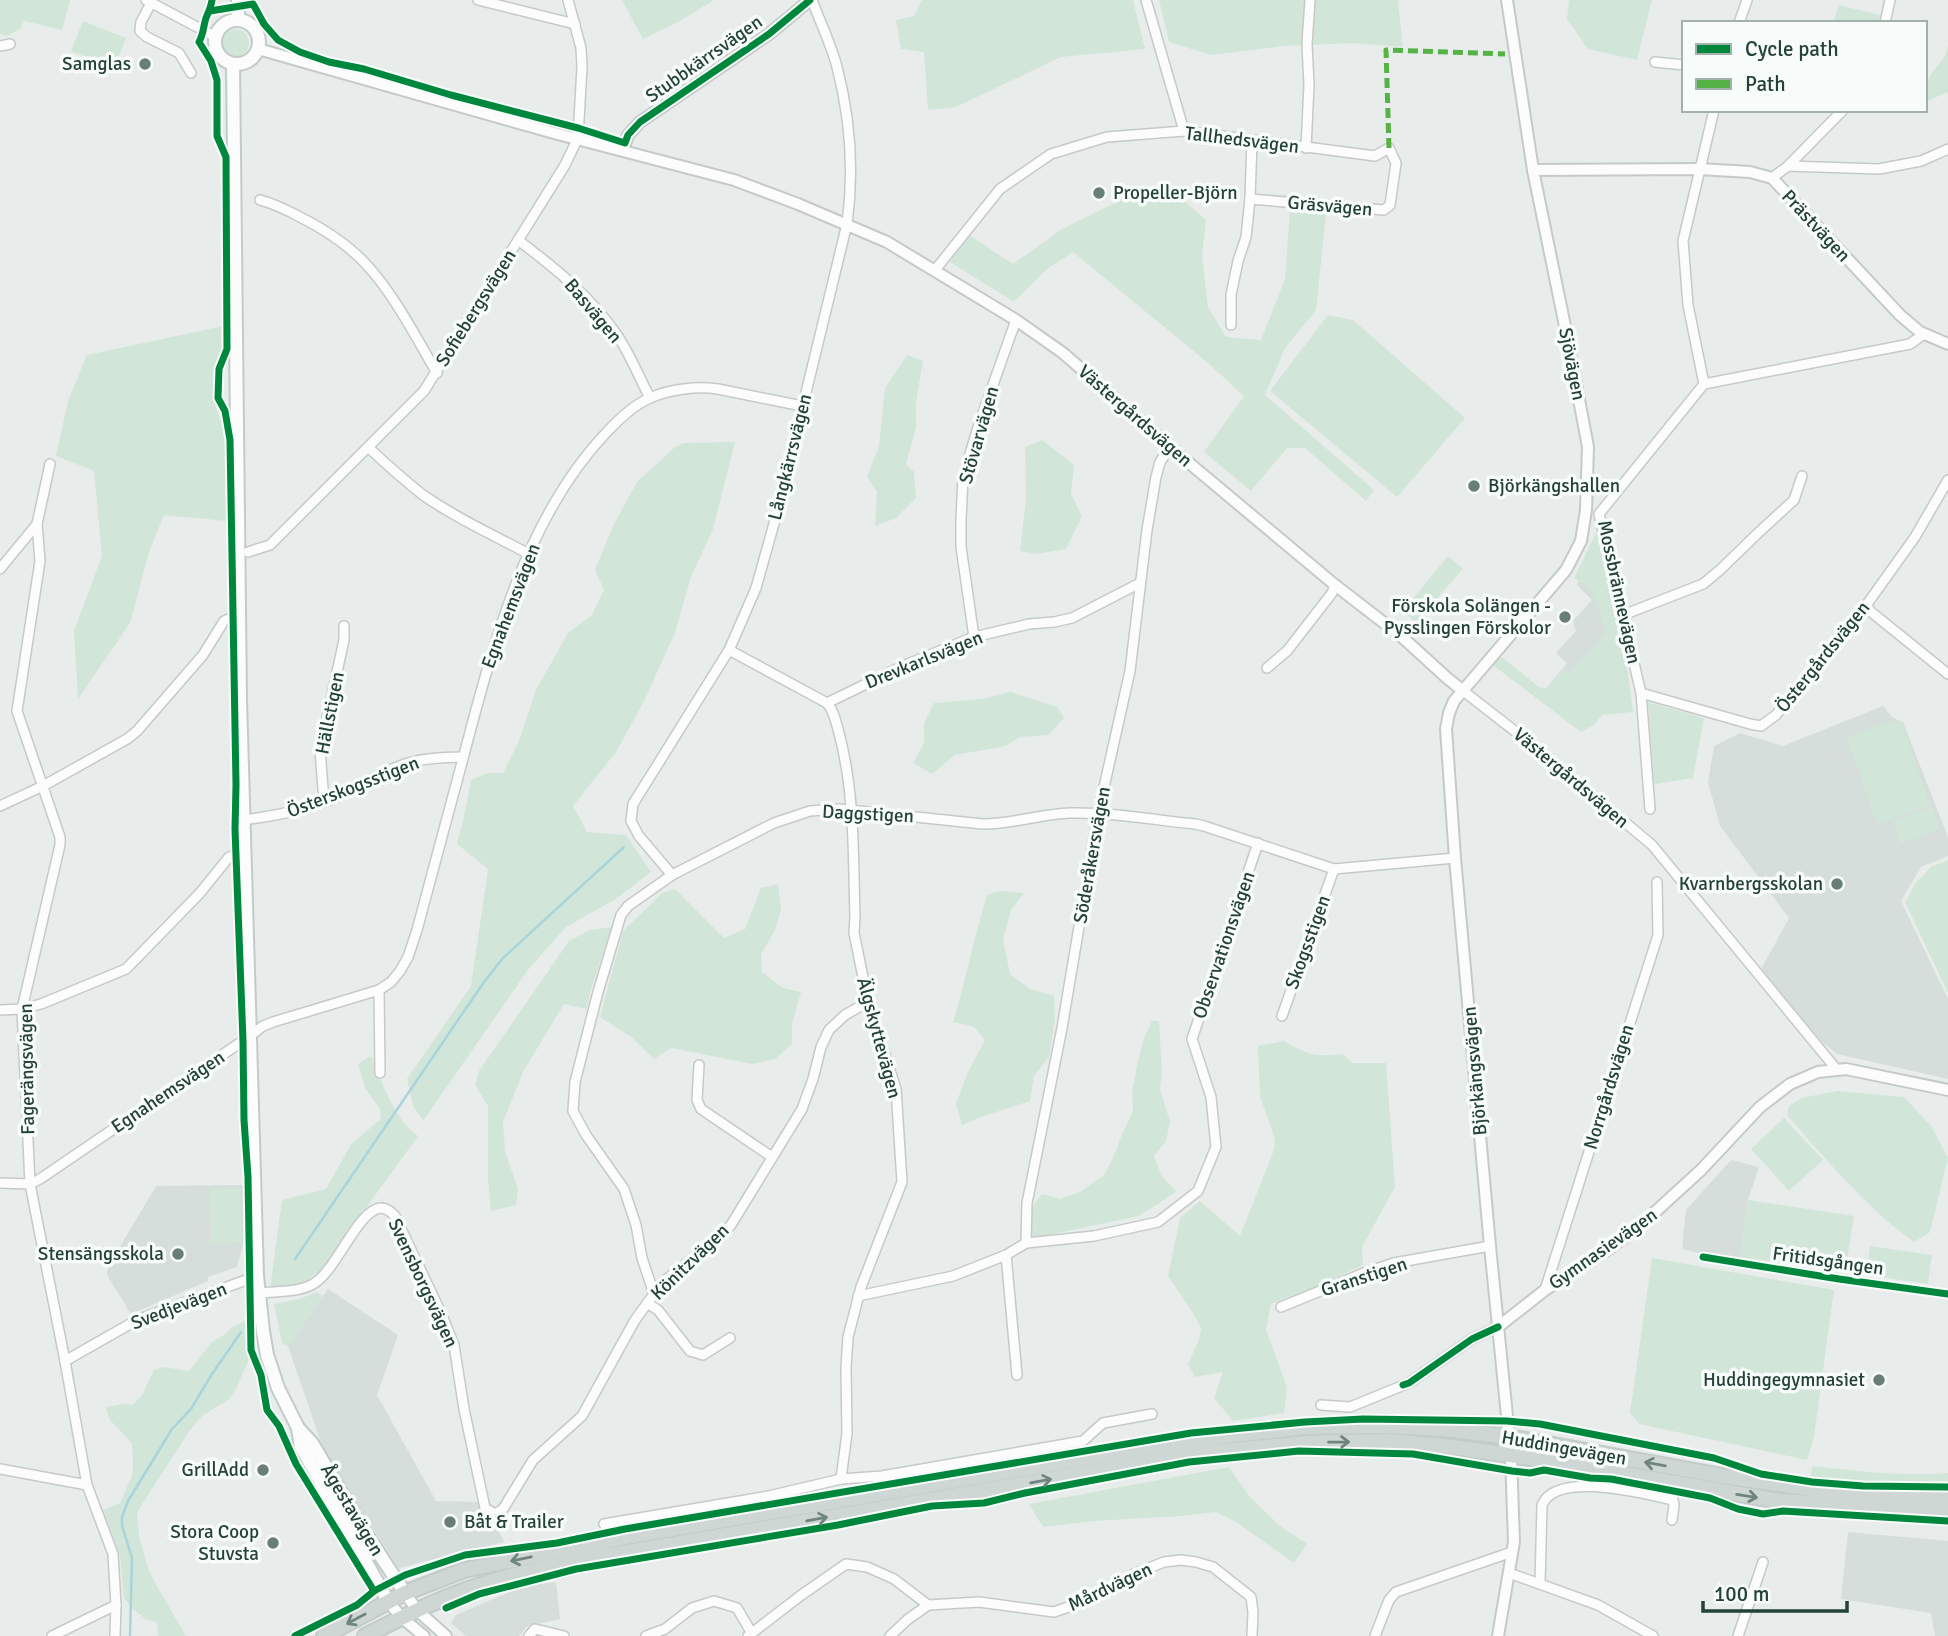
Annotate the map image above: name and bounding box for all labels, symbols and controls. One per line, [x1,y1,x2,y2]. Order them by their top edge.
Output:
street label: Stubbkärrsvägen [641,10,767,108]
legend [1682,21,1927,112]
text: Cycle path [1745,36,1839,62]
place label: Samglas [62,52,131,76]
marker: Samglas [137,56,153,72]
text: Path [1745,71,1786,97]
street label: Tallhedsvägen [1184,121,1300,159]
place label: Propeller-Björn [1113,181,1238,205]
marker: Propeller-Björn [1091,185,1107,201]
street label: Prästvägen [1776,185,1856,267]
street label: Gräsvägen [1287,190,1373,222]
street label: Sofiebergsvägen [430,245,522,371]
street label: Basvägen [559,274,627,348]
street label: Sjövägen [1553,326,1591,402]
street label: Västergårdsvägen [1073,360,1197,472]
street label: Stövarvägen [954,383,1004,487]
street label: Långkärrsvägen [763,391,817,523]
place label: Björkängshallen [1488,474,1620,498]
marker: Björkängshallen [1466,478,1482,494]
street label: Mossbrännevägen [1592,518,1646,666]
street label: Egnahemsvägen [476,540,546,672]
place label: Förskola Solängen - Pysslingen Förskolor [1384,594,1551,640]
street label: Östergårdsvägen [1771,596,1875,718]
marker: Förskola Solängen - Pysslingen Förskolor [1557,609,1573,625]
street label: Drevkarlsvägen [862,625,986,695]
street label: Hällstigen [310,670,350,756]
street label: Västergårdsvägen [1508,723,1634,833]
street label: Österskogsstigen [284,751,422,823]
street label: Söderåkersvägen [1068,785,1116,925]
street label: Daggstigen [821,800,915,828]
street label: Observationsvägen [1187,868,1261,1022]
place label: Kvarnbergsskolan [1679,872,1823,896]
marker: Kvarnbergsskolan [1829,876,1845,892]
street label: Skogsstigen [1280,892,1336,992]
street label: Älgskyttevägen [851,975,907,1101]
street label: Fagerängsvägen [14,1003,40,1135]
street label: Björkängsvägen [1457,1005,1493,1137]
street label: Norrgårdsvägen [1579,1022,1639,1152]
street label: Egnahemsvägen [107,1045,229,1139]
street label: Gymnasievägen [1544,1203,1662,1295]
street label: Svensborgsvägen [383,1215,463,1351]
street label: Könitzvägen [646,1219,734,1305]
street label: Fritidsgången [1771,1241,1885,1281]
place label: Stensängsskola [38,1242,164,1266]
marker: Stensängsskola [170,1246,186,1262]
street label: Granstigen [1318,1252,1410,1302]
street label: Svedjevägen [128,1277,230,1335]
place label: Huddingegymnasiet [1703,1368,1865,1392]
marker: Huddingegymnasiet [1871,1372,1887,1388]
street label: Huddingevägen [1500,1425,1628,1471]
one-way arrow [1328,1436,1351,1449]
one-way arrow [1644,1457,1667,1470]
place label: GrillAdd [182,1458,249,1482]
street label: Ågestavägen [315,1460,389,1560]
marker: GrillAdd [255,1462,271,1478]
one-way arrow [1029,1474,1052,1487]
one-way arrow [1736,1490,1758,1503]
place label: Båt & Trailer [464,1510,564,1534]
one-way arrow [805,1512,828,1526]
marker: Båt & Trailer [442,1514,458,1530]
place label: Stora Coop Stuvsta [170,1520,259,1566]
marker: Stora Coop Stuvsta [265,1535,281,1551]
one-way arrow [510,1552,533,1566]
street label: Mårdvägen [1064,1557,1156,1617]
scale bar [1703,1570,1846,1614]
text: 100 m [1714,1581,1769,1607]
one-way arrow [346,1612,367,1626]

